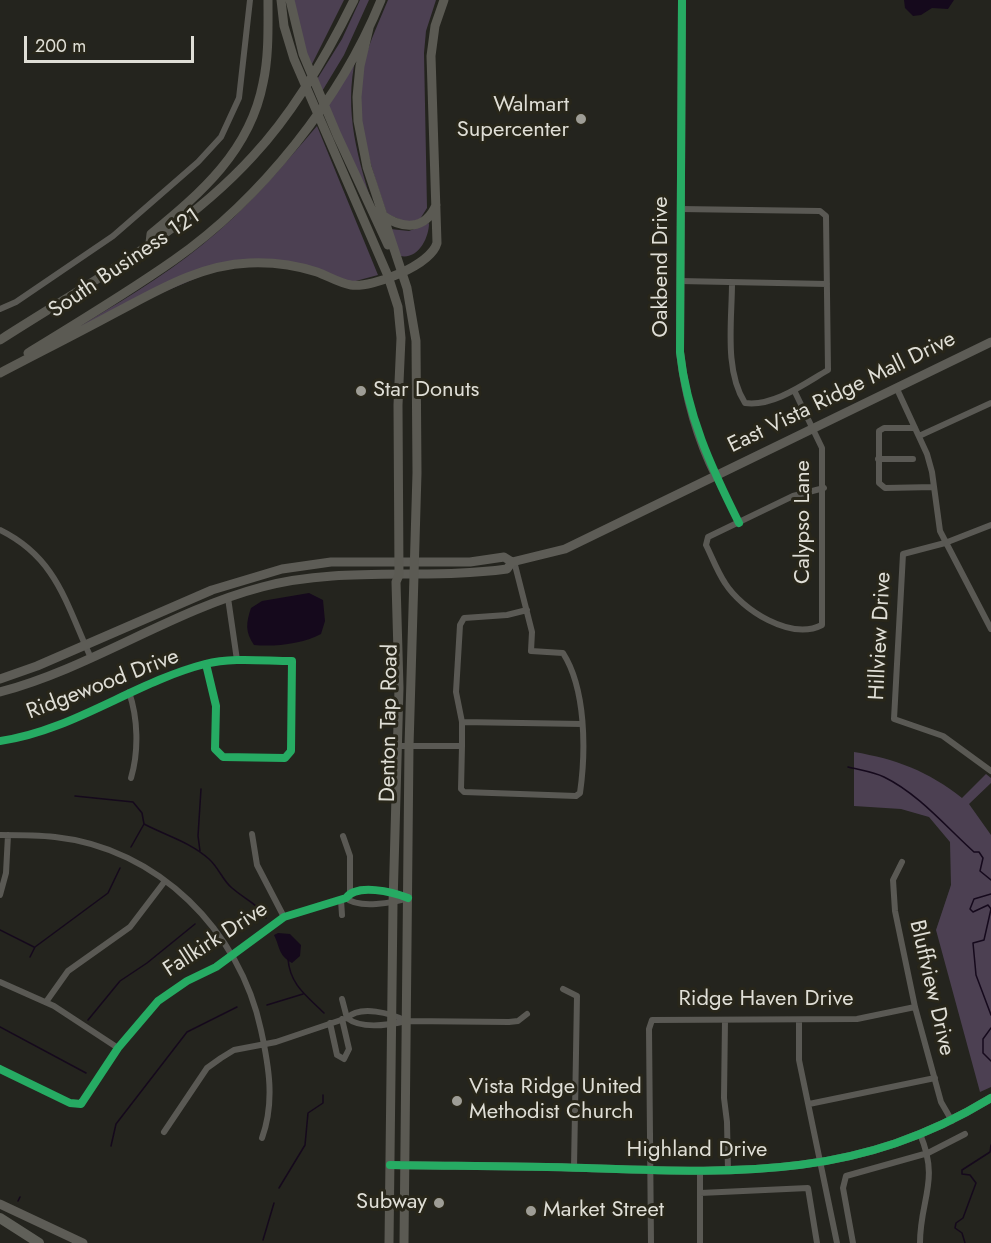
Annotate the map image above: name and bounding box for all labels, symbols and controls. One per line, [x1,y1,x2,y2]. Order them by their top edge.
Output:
scale bar [27,24,196,62]
text: 200 m [35,33,86,59]
place label: Walmart Supercenter [457,93,569,144]
marker: Walmart Supercenter [574,112,588,126]
street label: Oakbend Drive [649,196,675,338]
street label: South Business 121 [44,204,206,324]
street label: East Vista Ridge Mall Drive [724,326,960,460]
place label: Star Donuts [373,378,479,404]
marker: Star Donuts [354,384,368,398]
street label: Calypso Lane [791,460,817,584]
street label: Hillview Drive [864,571,898,701]
street label: Ridgewood Drive [23,644,183,726]
street label: Denton Tap Road [375,644,405,802]
street label: Fallkirk Drive [159,896,273,984]
street label: Bluffview Drive [903,918,959,1058]
street label: Ridge Haven Drive [679,987,853,1013]
place label: Vista Ridge United Methodist Church [469,1075,642,1126]
marker: Vista Ridge United Methodist Church [450,1094,464,1108]
street label: Highland Drive [627,1138,767,1164]
place label: Subway [356,1190,427,1216]
marker: Subway [432,1196,446,1210]
place label: Market Street [543,1198,664,1224]
marker: Market Street [524,1204,538,1218]

